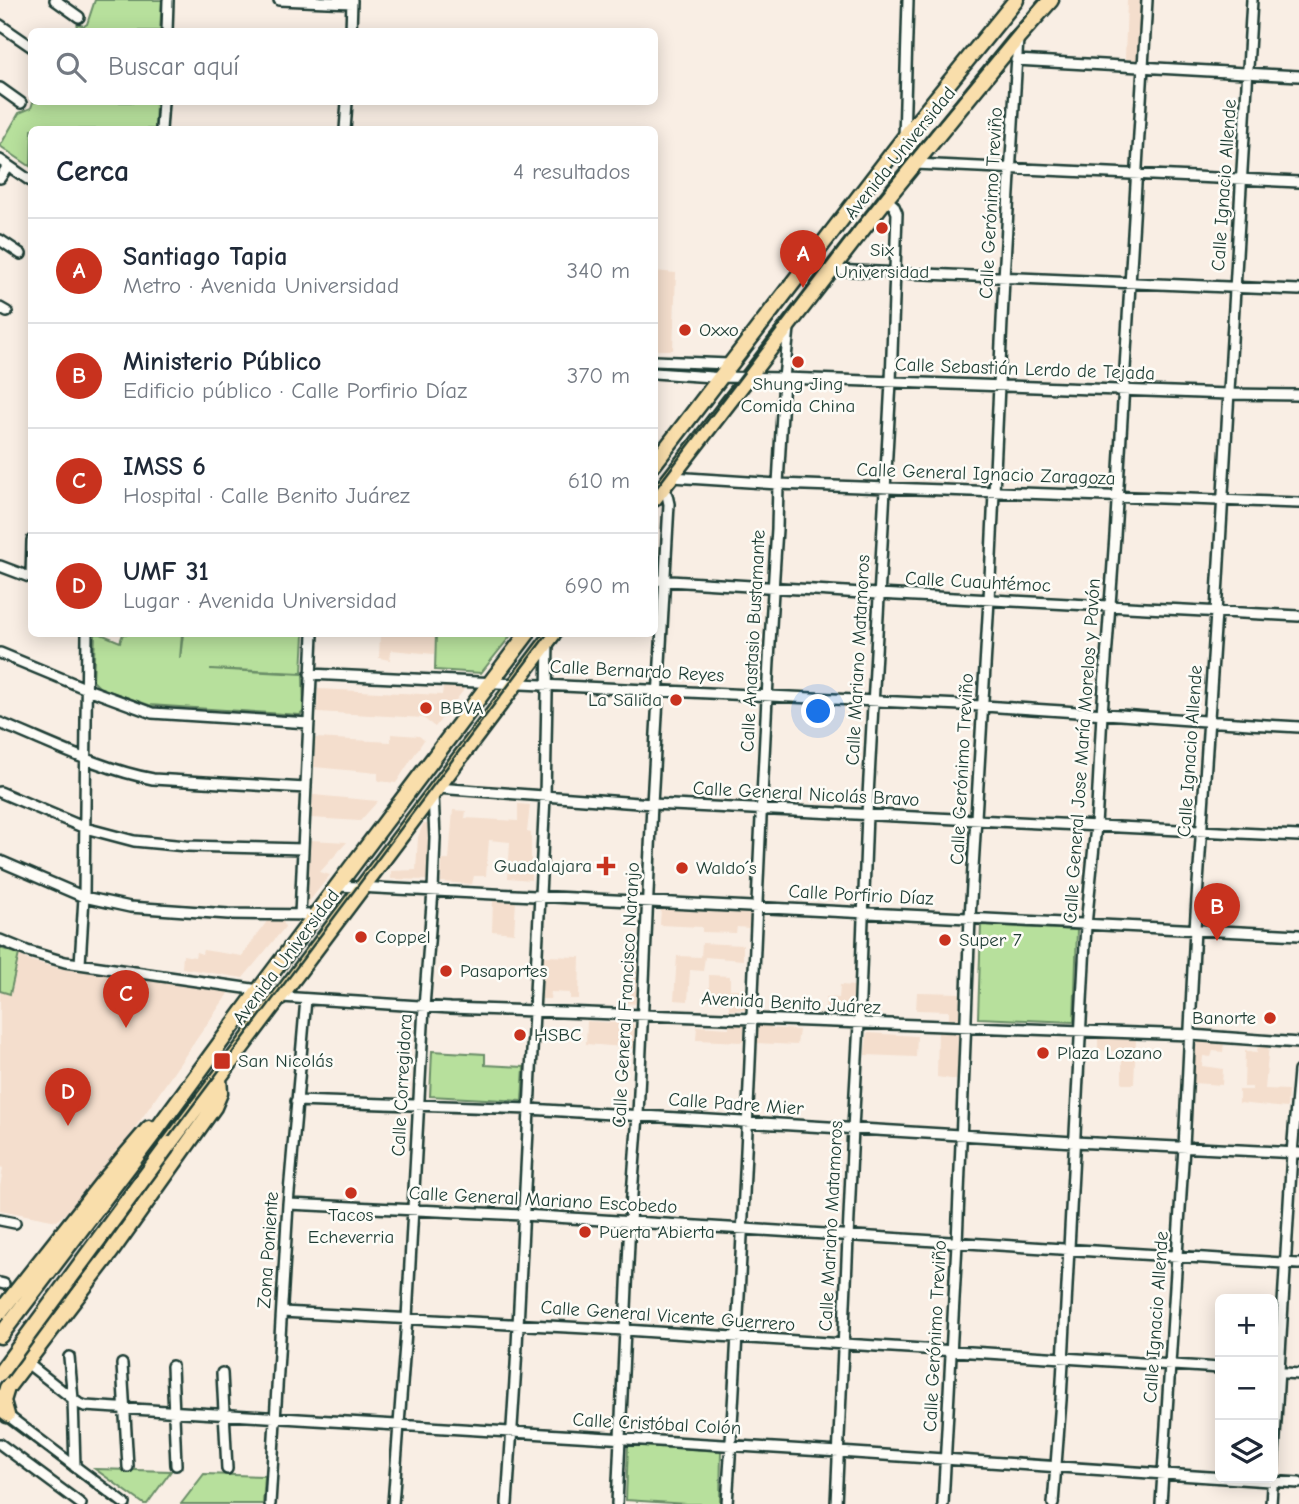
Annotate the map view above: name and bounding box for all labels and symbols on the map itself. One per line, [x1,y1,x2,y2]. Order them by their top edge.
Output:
street label: Avenida Universidad [840,82,960,224]
street label: Calle Ignacio Allende [1207,98,1241,272]
street label: Calle Gerónimo Treviño [975,106,1007,300]
marker: Six Universidad [874,220,890,236]
pin: A [780,230,826,288]
place label: Six Universidad [835,239,929,283]
place label: Oxxo [699,319,739,341]
marker: Oxxo [677,322,693,338]
street label: Calle Sebastián Lerdo de Tejada [895,353,1155,385]
marker: Shung Jing Comida China [790,354,806,370]
place label: Shung Jing Comida China [741,373,855,417]
street label: Calle General Ignacio Zaragoza [856,458,1116,490]
street label: Calle Anastasio Bustamante [736,529,770,753]
street label: Calle Mariano Matamoros [841,554,875,766]
street label: Calle Cuauhtémoc [904,567,1052,597]
street label: Calle General Jose María Morelos y Pavón [1059,578,1105,924]
street label: Calle Bernardo Reyes [549,655,725,687]
street label: Calle Ignacio Allende [1173,664,1207,838]
street label: Calle Gerónimo Treviño [946,672,978,866]
place label: La Salida [588,689,662,711]
marker: La Salida [668,692,684,708]
your location [801,694,835,728]
place label: BBVA [440,697,484,719]
marker: BBVA [418,700,434,716]
street label: Calle General Nicolás Bravo [692,777,920,811]
place label: Guadalajara [494,855,592,877]
place label: Waldo´s [696,857,757,879]
marker: Guadalajara [598,858,614,874]
marker: Waldo´s [674,860,690,876]
street label: Calle General Francisco Naranjo [608,862,644,1128]
street label: Calle Porfirio Díaz [788,880,934,910]
pin: B [1194,883,1240,941]
street label: Avenida Universidad [228,885,344,1029]
place label: Coppel [375,926,431,948]
marker: Coppel [353,929,369,945]
place label: Super 7 [959,929,1022,951]
marker: Super 7 [937,932,953,948]
place label: Pasaportes [460,960,547,982]
marker: Pasaportes [438,963,454,979]
pin: C [103,970,149,1028]
street label: Avenida Benito Juárez [701,987,881,1019]
place label: Banorte [1192,1007,1256,1029]
marker: Banorte [1262,1010,1278,1026]
street label: Calle Corregidora [387,1013,417,1157]
place label: HSBC [534,1024,582,1046]
marker: HSBC [512,1027,528,1043]
place label: Plaza Lozano [1057,1042,1162,1064]
marker: Plaza Lozano [1035,1045,1051,1061]
place label: San Nicolás [238,1050,333,1072]
marker: San Nicolás [212,1051,232,1071]
pin: D [45,1068,91,1126]
street label: Calle Padre Mier [668,1088,805,1120]
street label: Calle Mariano Matamoros [814,1120,848,1332]
street label: Calle General Mariano Escobedo [408,1182,678,1218]
marker: Tacos Echeverria [343,1185,359,1201]
street label: Zona Poniente [253,1191,283,1309]
place label: Tacos Echeverria [308,1204,394,1248]
place label: Puerta Abierta [599,1221,715,1243]
marker: Puerta Abierta [577,1224,593,1240]
street label: Calle Ignacio Allende [1139,1230,1173,1404]
street label: Calle Gerónimo Treviño [919,1239,951,1433]
street label: Calle General Vicente Guerrero [540,1296,796,1336]
street label: Calle Cristóbal Colón [572,1409,742,1439]

